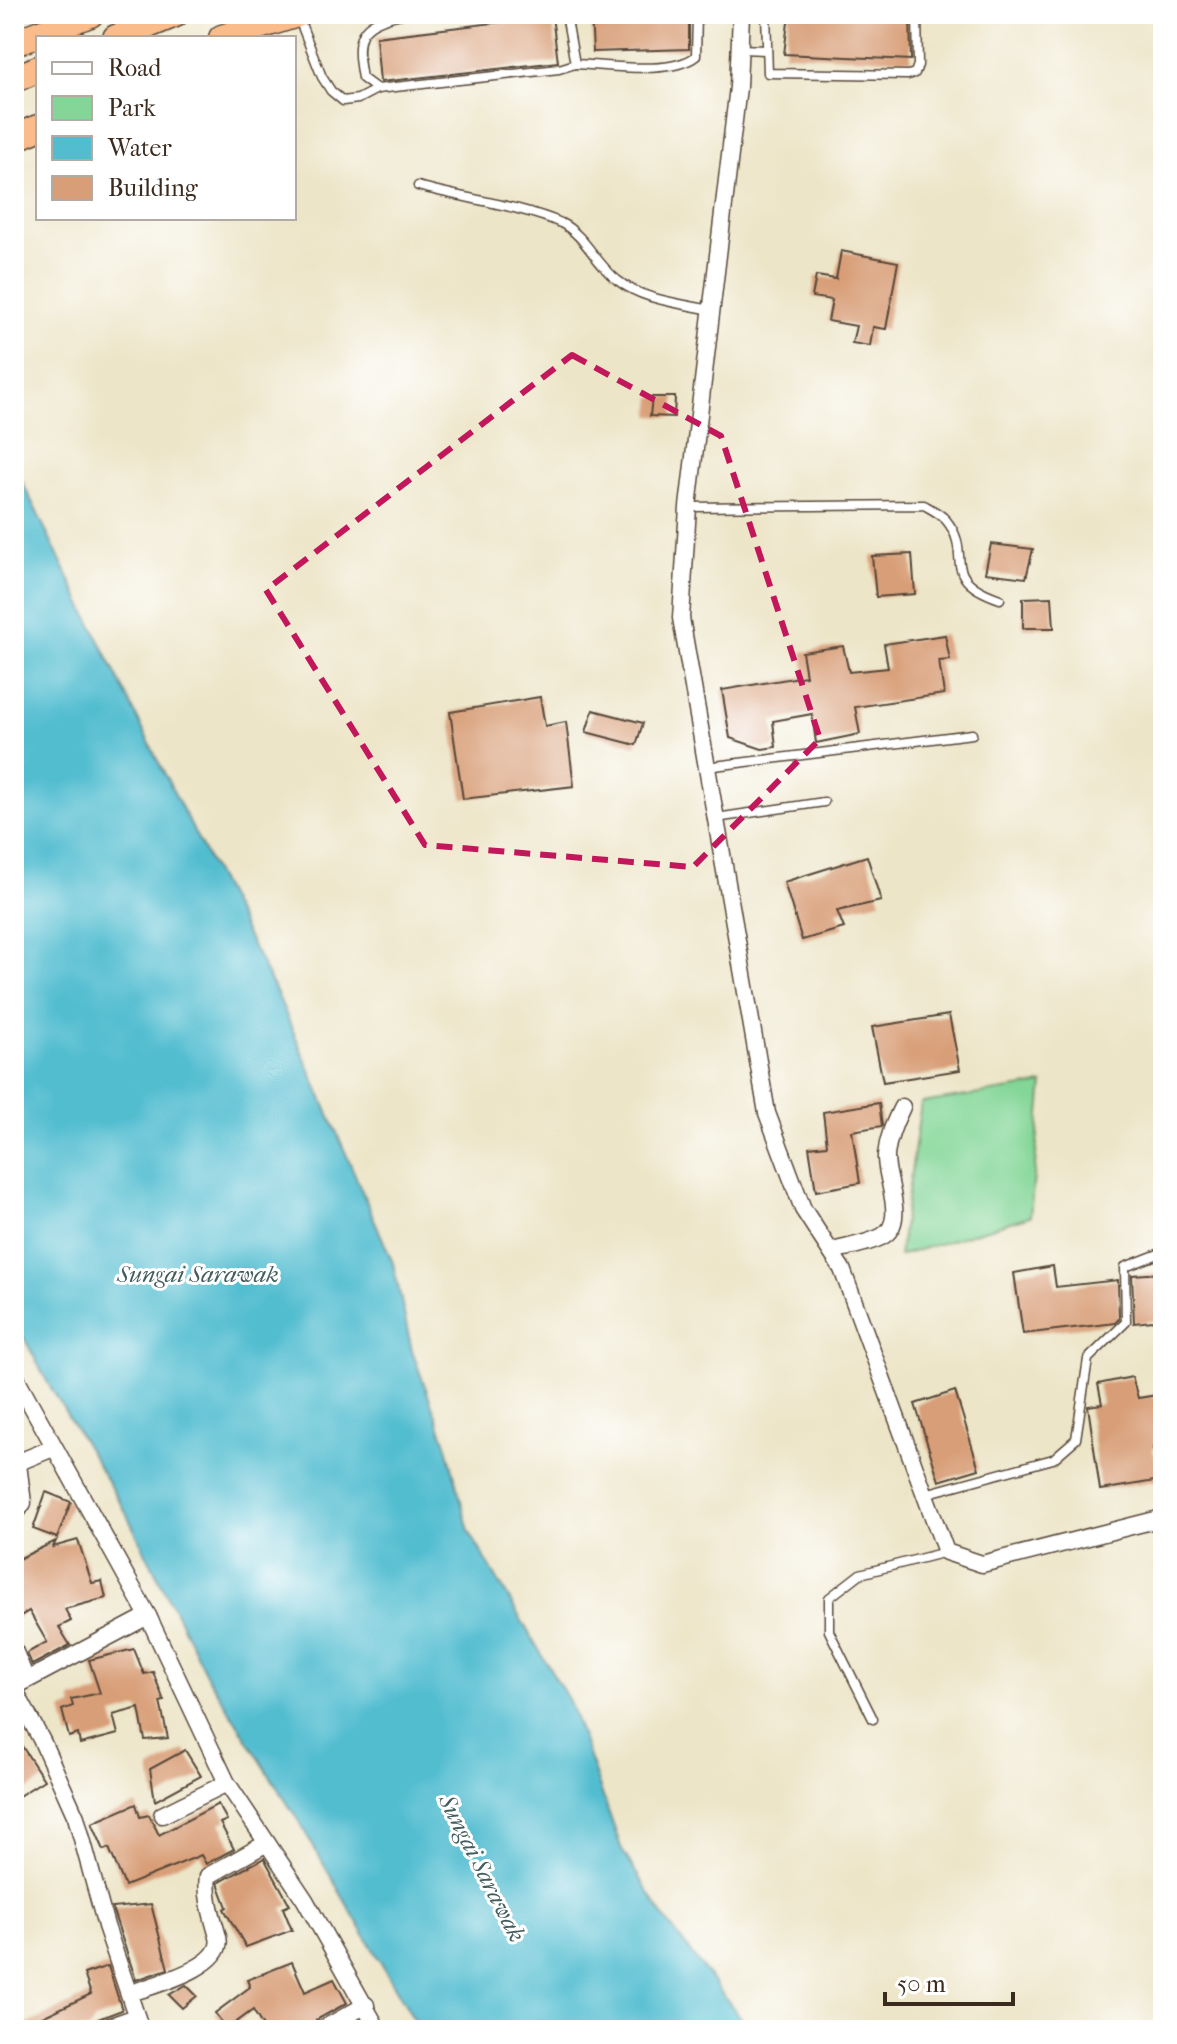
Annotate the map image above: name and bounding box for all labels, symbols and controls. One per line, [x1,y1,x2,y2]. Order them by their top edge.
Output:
legend [36,36,296,220]
text: Road [108,54,162,82]
text: Park [108,94,156,122]
text: Water [107,134,172,162]
text: Building [108,174,199,202]
water label: Sungai Sarawak [116,1260,279,1288]
water label: Sungai Sarawak [432,1789,531,1946]
scale bar [885,1956,1013,2006]
text: 50 m [897,1970,946,1998]

